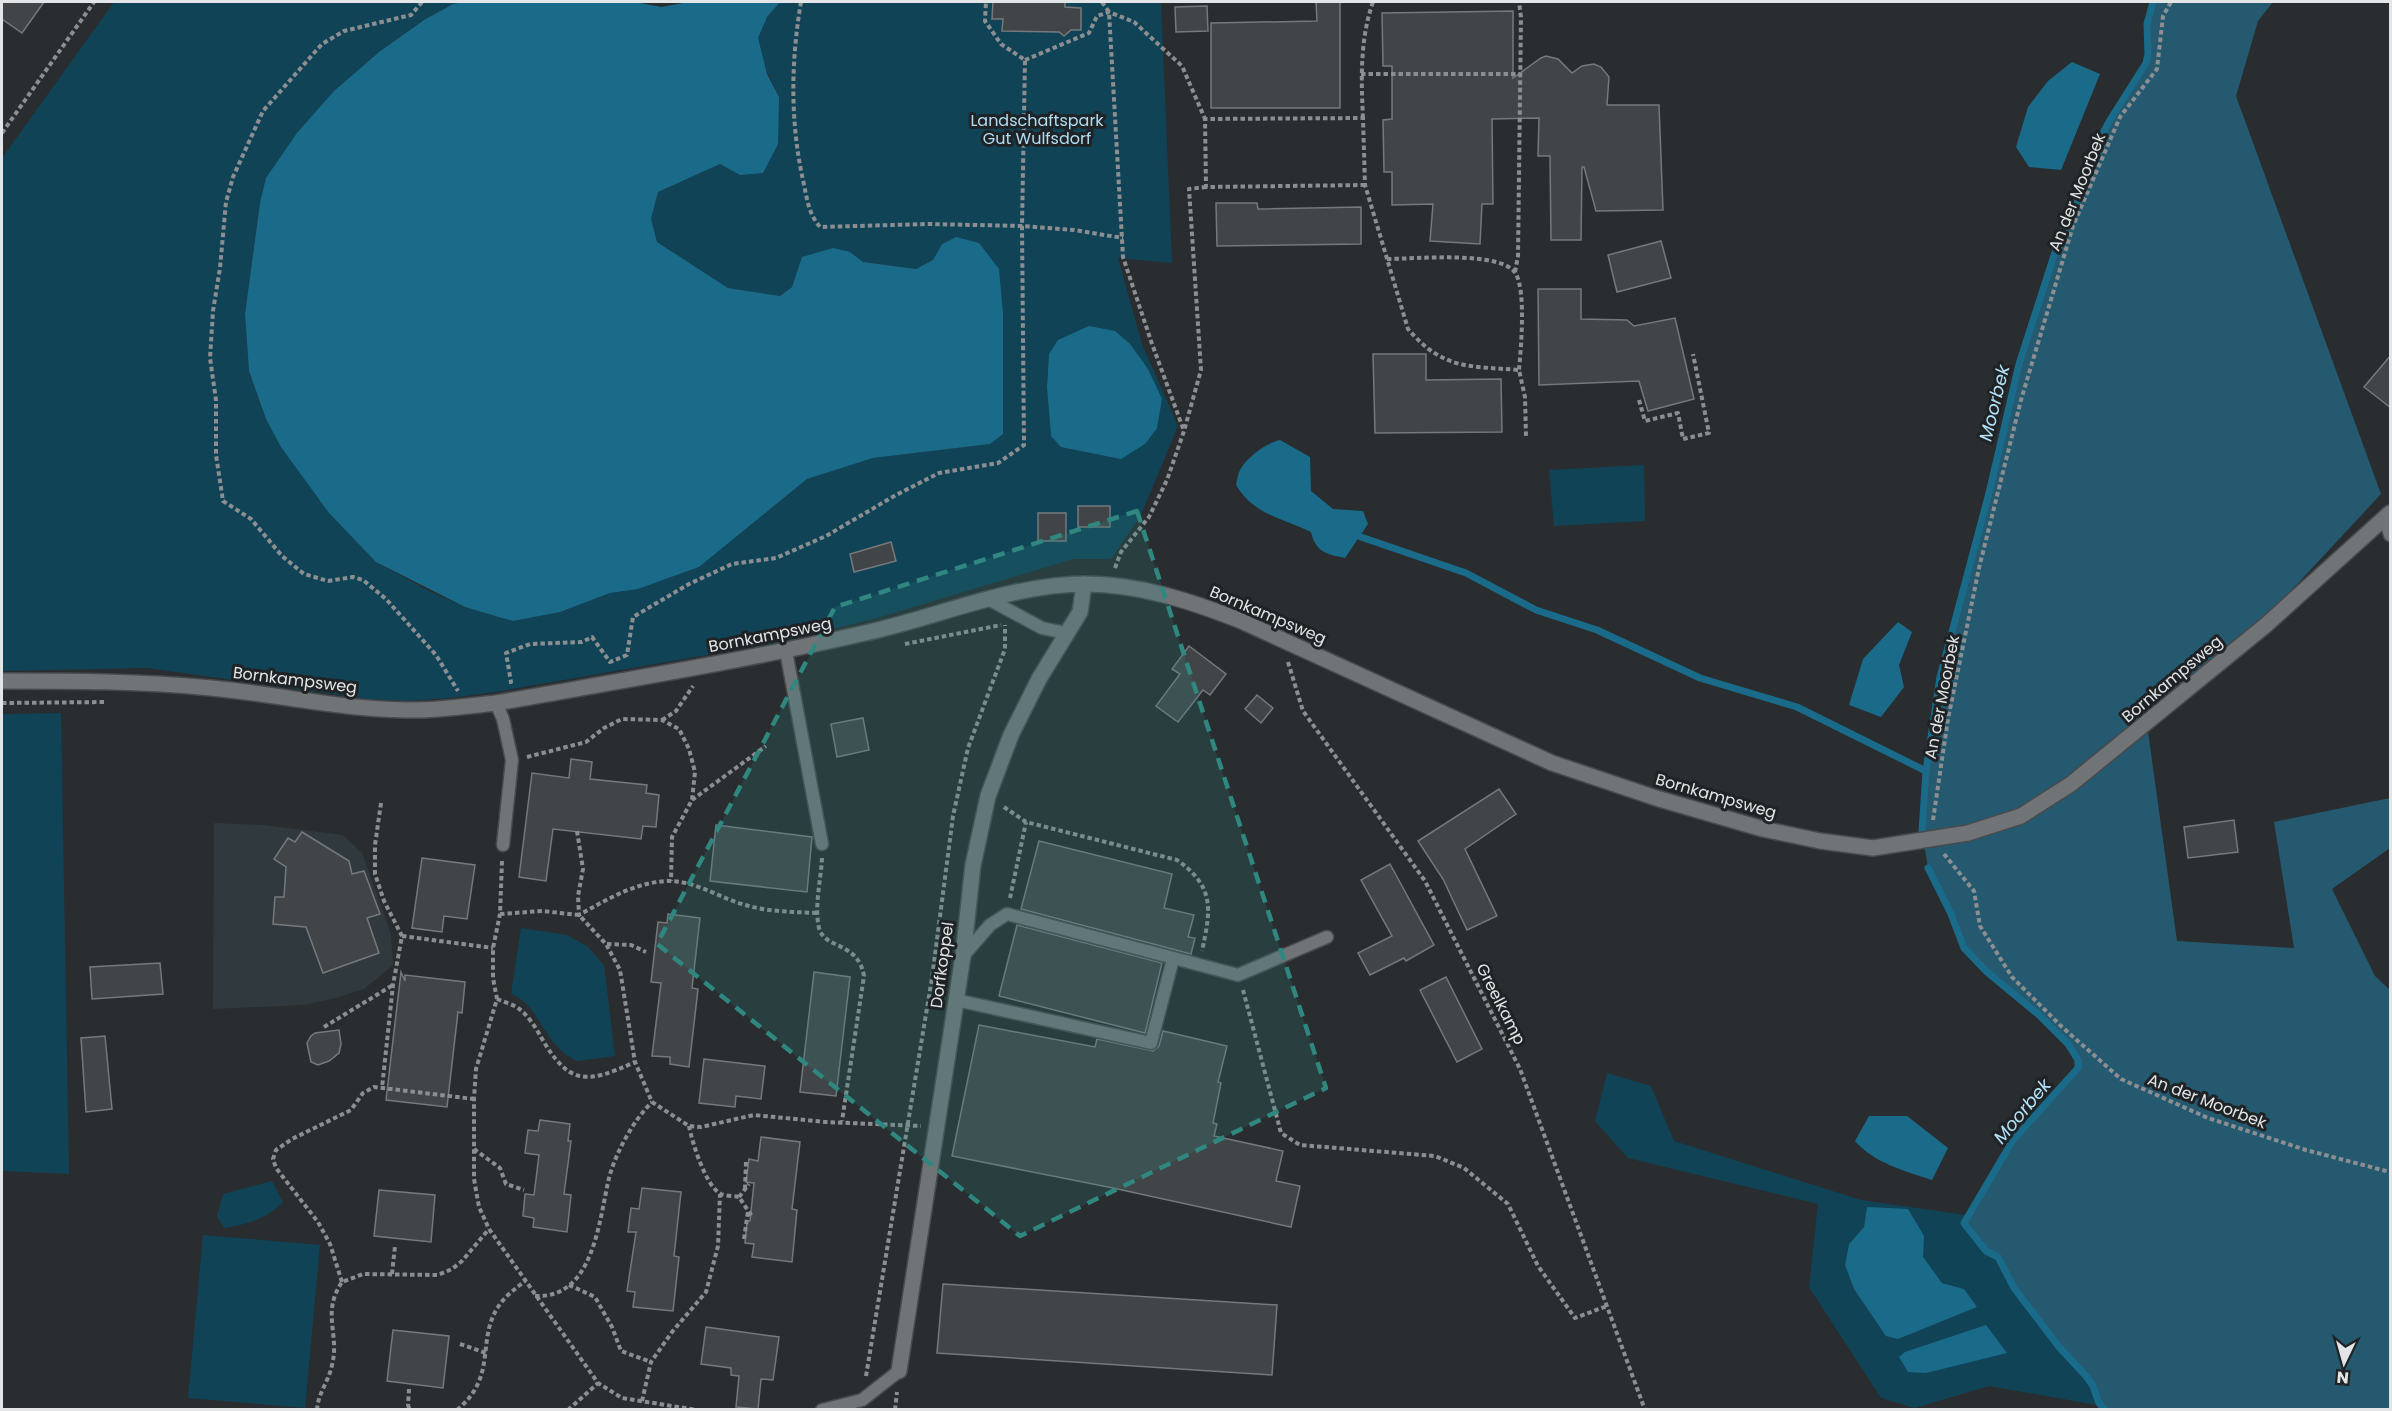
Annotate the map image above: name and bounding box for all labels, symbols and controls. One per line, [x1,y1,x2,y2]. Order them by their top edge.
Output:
park label: Landschaftspark Gut Wulfsdorf [970,109,1104,150]
street label: An der Moorbek [2043,129,2111,254]
water label: Moorbek [1972,362,2016,444]
street label: Bornkampsweg [1206,580,1330,650]
street label: Bornkampsweg [707,612,833,658]
street label: Bornkampsweg [2117,630,2227,728]
street label: An der Moorbek [1919,632,1965,761]
street label: Bornkampsweg [232,661,358,699]
street label: Bornkampsweg [1653,768,1779,824]
street label: Dorfkoppel [925,920,959,1010]
street label: Greelkamp [1471,959,1531,1049]
street label: An der Moorbek [2144,1068,2270,1134]
water label: Moorbek [1987,1073,2057,1149]
north arrow [2314,1333,2374,1393]
text: N [2336,1365,2350,1389]

